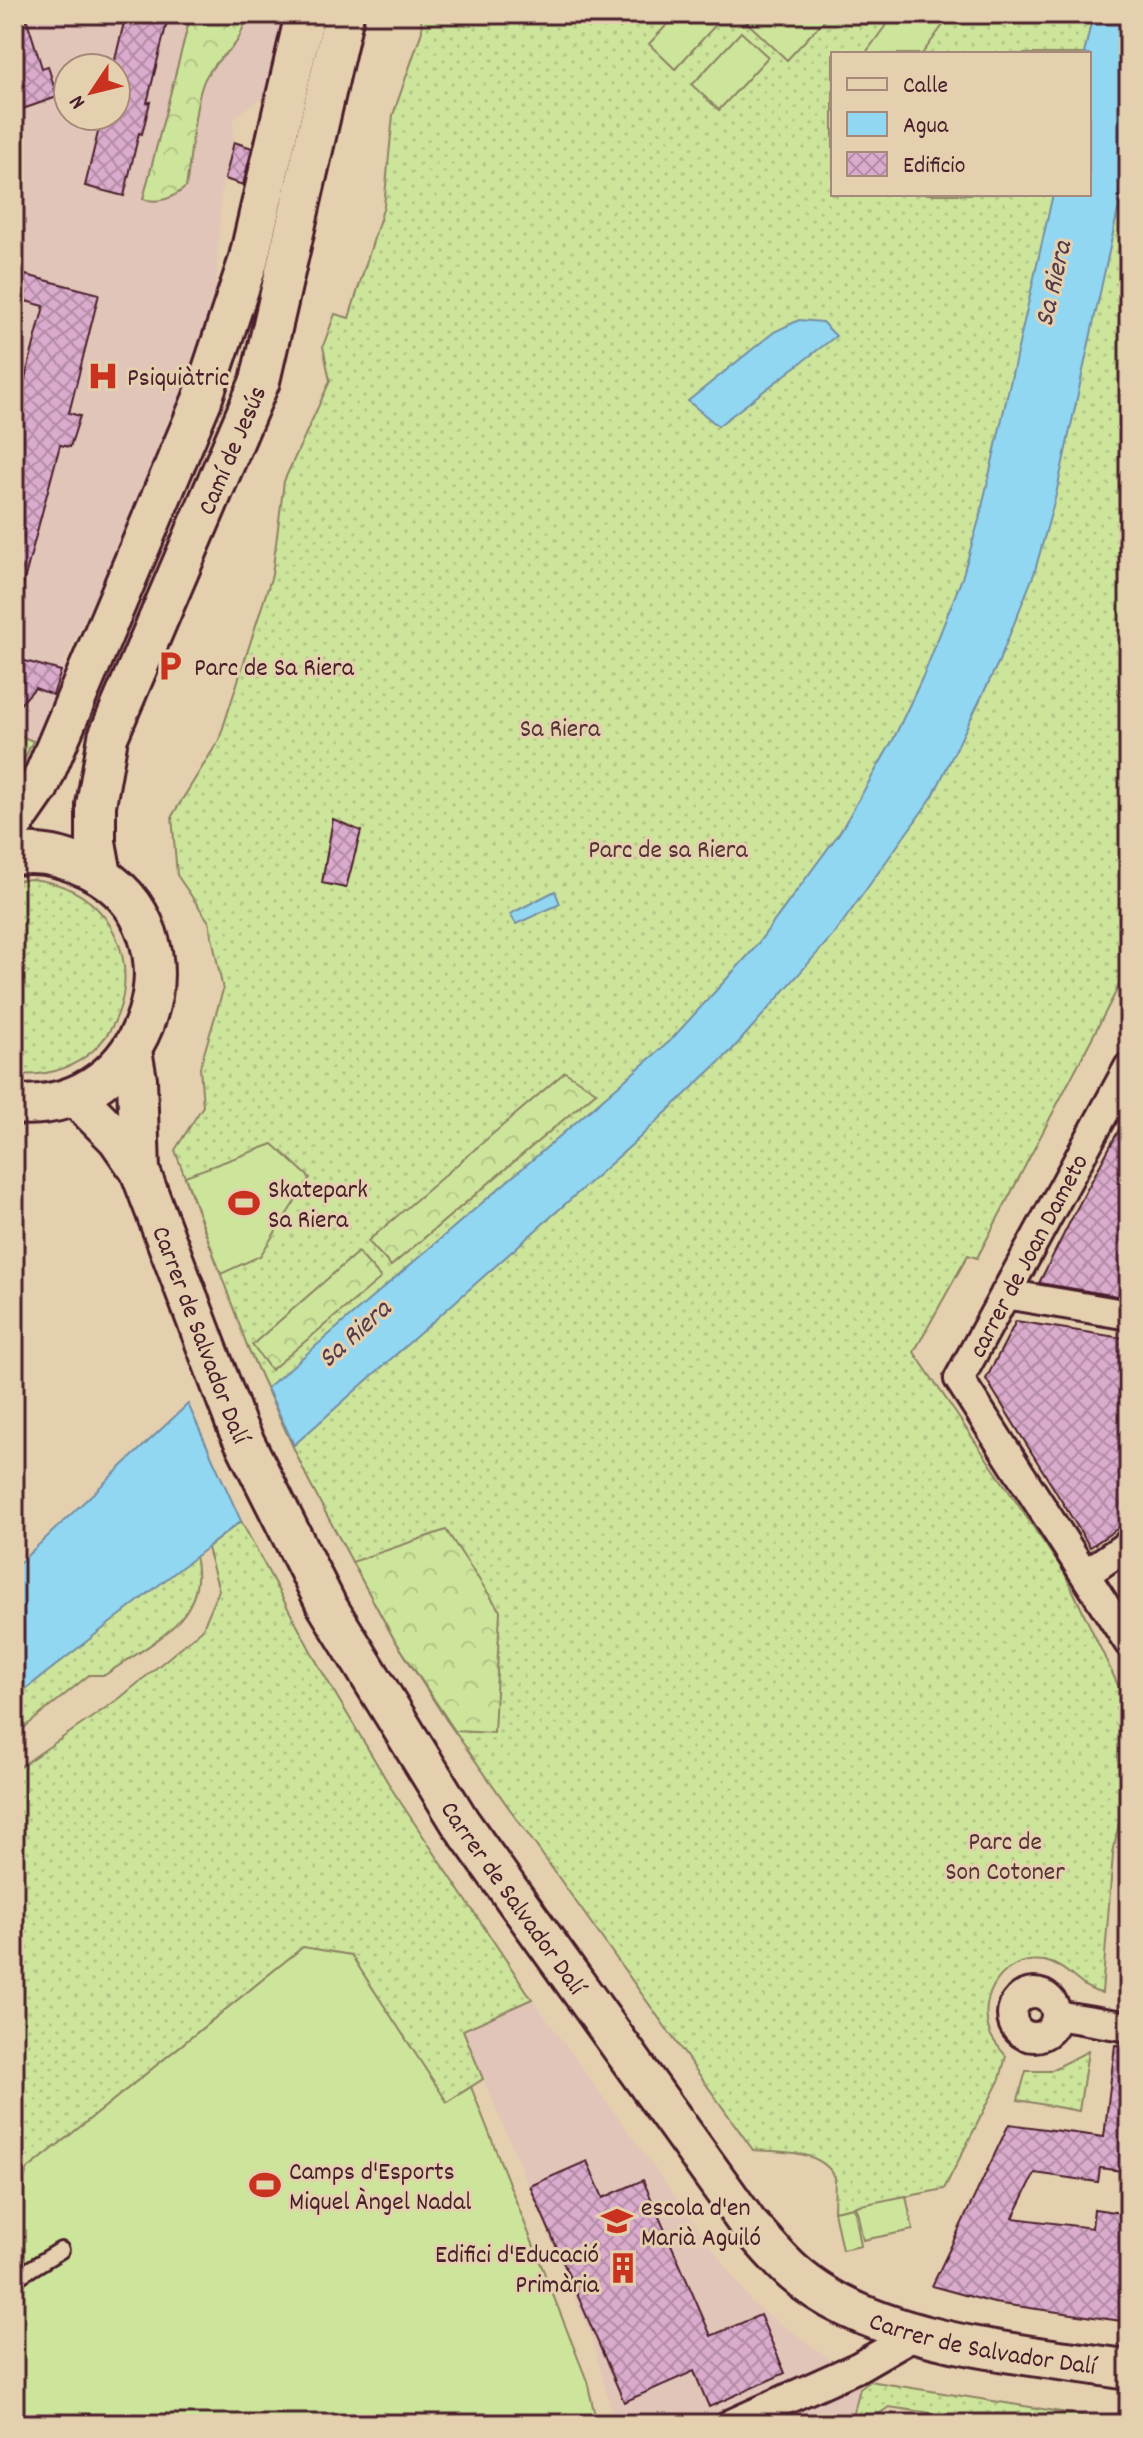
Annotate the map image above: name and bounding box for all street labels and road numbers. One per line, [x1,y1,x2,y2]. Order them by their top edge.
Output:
street label: Camí de Jesús [190,381,278,521]
street label: carrer de Joan Dameto [961,1148,1099,1365]
street label: Carrer de Salvador Dalí [140,1221,258,1453]
street label: Carrer de Salvador Dalí [430,1795,594,2005]
street label: Carrer de Salvador Dalí [863,2304,1100,2387]

